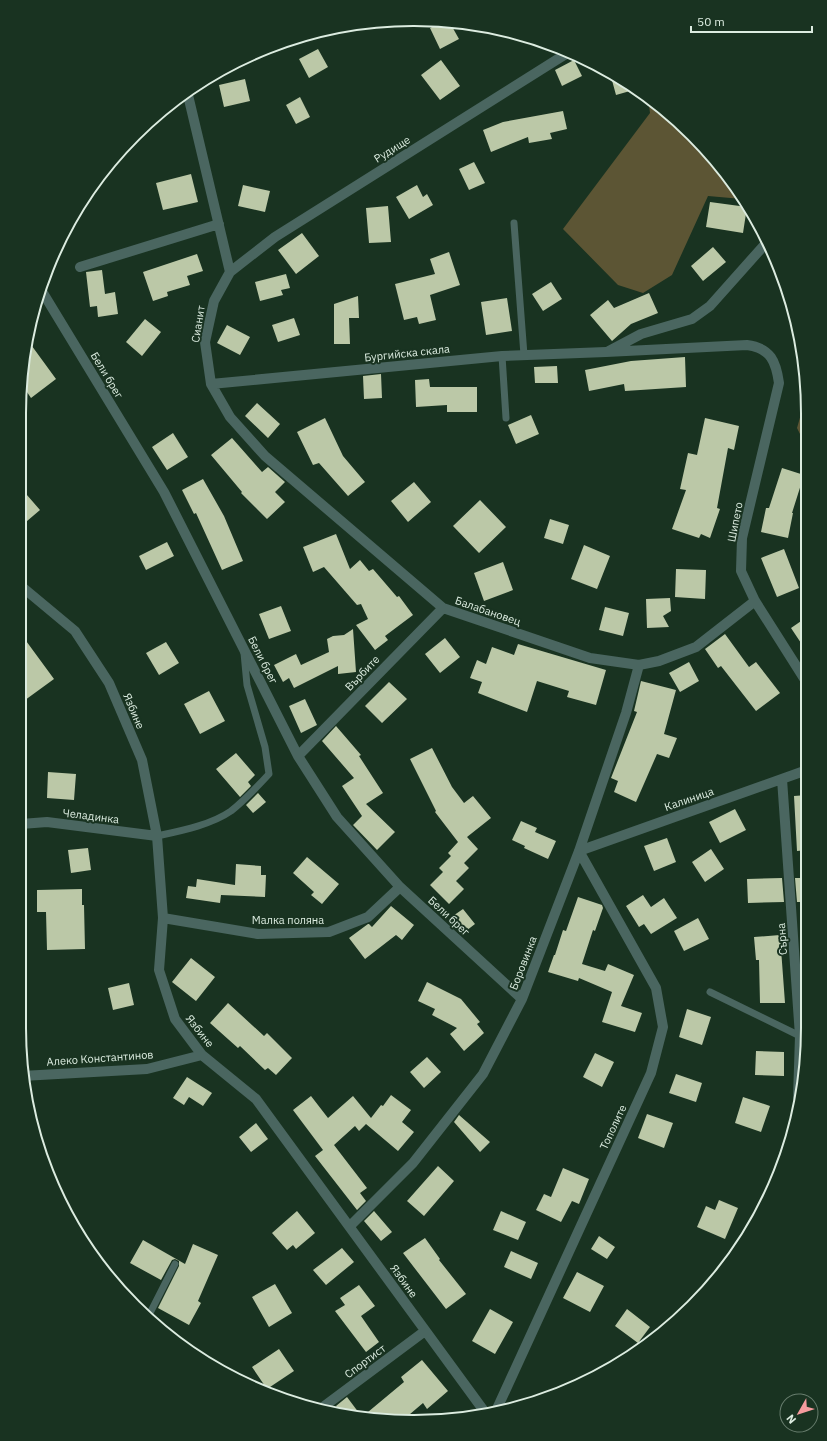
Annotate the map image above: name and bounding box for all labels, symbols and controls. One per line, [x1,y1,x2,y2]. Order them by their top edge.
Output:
scale bar [691,8,812,34]
text: 50 m [697,14,725,29]
street label: Рудище [371,132,413,166]
street label: Сианит [188,304,208,344]
street label: Бургийска скала [364,342,451,364]
street label: Бели брег [88,349,126,401]
street label: Шипето [724,501,746,543]
street label: Балабановец [453,593,523,629]
street label: Бели брег [245,634,281,686]
street label: Върбите [342,652,382,694]
street label: Язбине [120,691,148,731]
street label: Калиница [662,784,716,814]
street label: Челадинка [62,806,120,826]
street label: Бели брег [425,893,473,939]
street label: Малка поляна [252,913,324,927]
street label: Сърна [774,922,790,955]
street label: Боровинка [506,934,540,992]
street label: Язбине [183,1012,217,1050]
street label: Алеко Константинов [46,1047,154,1069]
street label: Тополите [597,1102,629,1152]
street label: Язбине [387,1262,421,1300]
street label: Спортист [342,1341,388,1381]
north arrow [779,1393,819,1433]
text: N [783,1412,799,1427]

